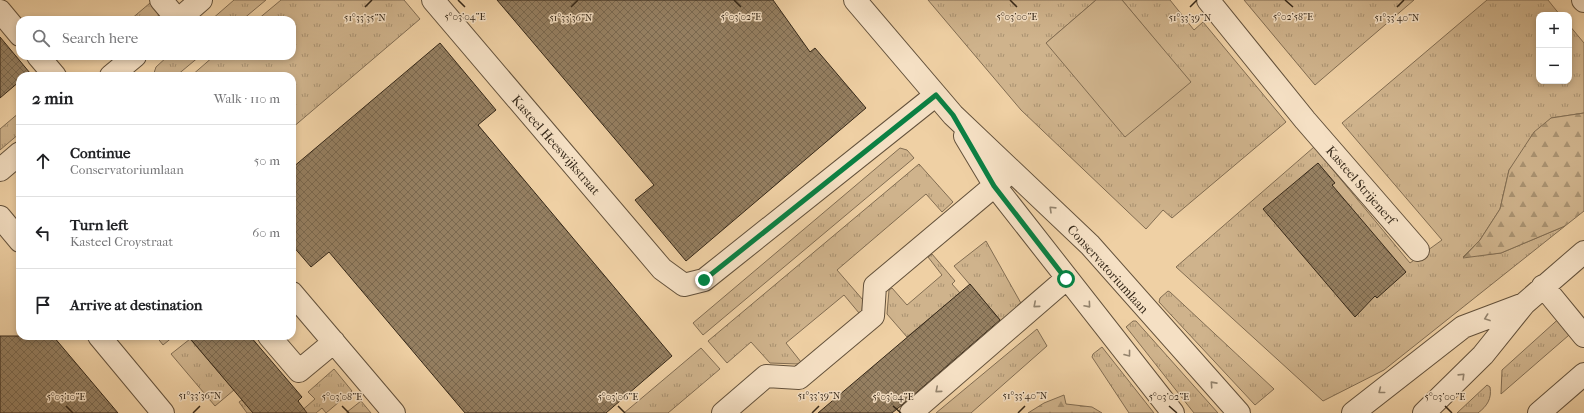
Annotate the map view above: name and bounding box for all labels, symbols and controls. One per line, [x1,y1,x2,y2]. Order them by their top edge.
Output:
text: 5°03'04"E [444,11,486,23]
text: 5°03'02"E [721,11,761,23]
text: 5°03'00"E [997,11,1037,23]
text: 5°02'58"E [1273,11,1313,23]
text: 51°33'35"N [344,12,386,24]
text: 51°33'36"N [550,12,593,24]
text: 51°33'39"N [1169,12,1212,24]
text: 51°33'40"N [1375,12,1420,24]
map controls [1536,12,1572,84]
button: + [1536,12,1572,48]
search box [16,16,296,60]
icon: search [30,27,52,49]
text: Search here [62,29,138,47]
button: − [1536,48,1572,84]
text: 2 min [32,88,73,108]
text: Walk · 110 m [214,91,280,106]
street label: Kasteel Heeswijkstraat [509,92,604,198]
street label: Kasteel Strijenerf [1323,143,1401,229]
text: Continue [70,144,130,162]
icon: ahead [32,150,54,172]
text: 50 m [254,153,280,168]
text: Conservatoriumlaan [70,162,184,177]
one-way arrow [1049,206,1057,213]
text: Turn left [70,216,128,234]
icon: left [32,222,54,244]
street label: Conservatoriumlaan [1064,222,1152,317]
text: 60 m [252,225,280,240]
text: Kasteel Croystraat [70,234,173,249]
route start [1057,270,1075,288]
route end [695,271,713,289]
icon: arrive [32,294,54,316]
text: Arrive at destination [70,296,202,314]
one-way arrow [1034,300,1041,307]
one-way arrow [1083,300,1090,307]
one-way arrow [1484,313,1491,321]
one-way arrow [1123,349,1130,356]
one-way arrow [1457,373,1465,381]
one-way arrow [1210,381,1217,389]
one-way arrow [935,385,943,392]
one-way arrow [1379,386,1386,393]
text: 51°33'36"N [179,390,222,402]
text: 51°33'39"N [798,390,841,402]
text: 51°33'40"N [1003,390,1048,402]
text: 5°03'10"E [47,391,85,403]
text: 5°03'08"E [322,391,362,403]
text: 5°03'06"E [598,391,638,403]
text: 5°03'04"E [872,391,914,403]
text: 5°03'02"E [1149,391,1189,403]
text: 5°03'00"E [1425,391,1465,403]

